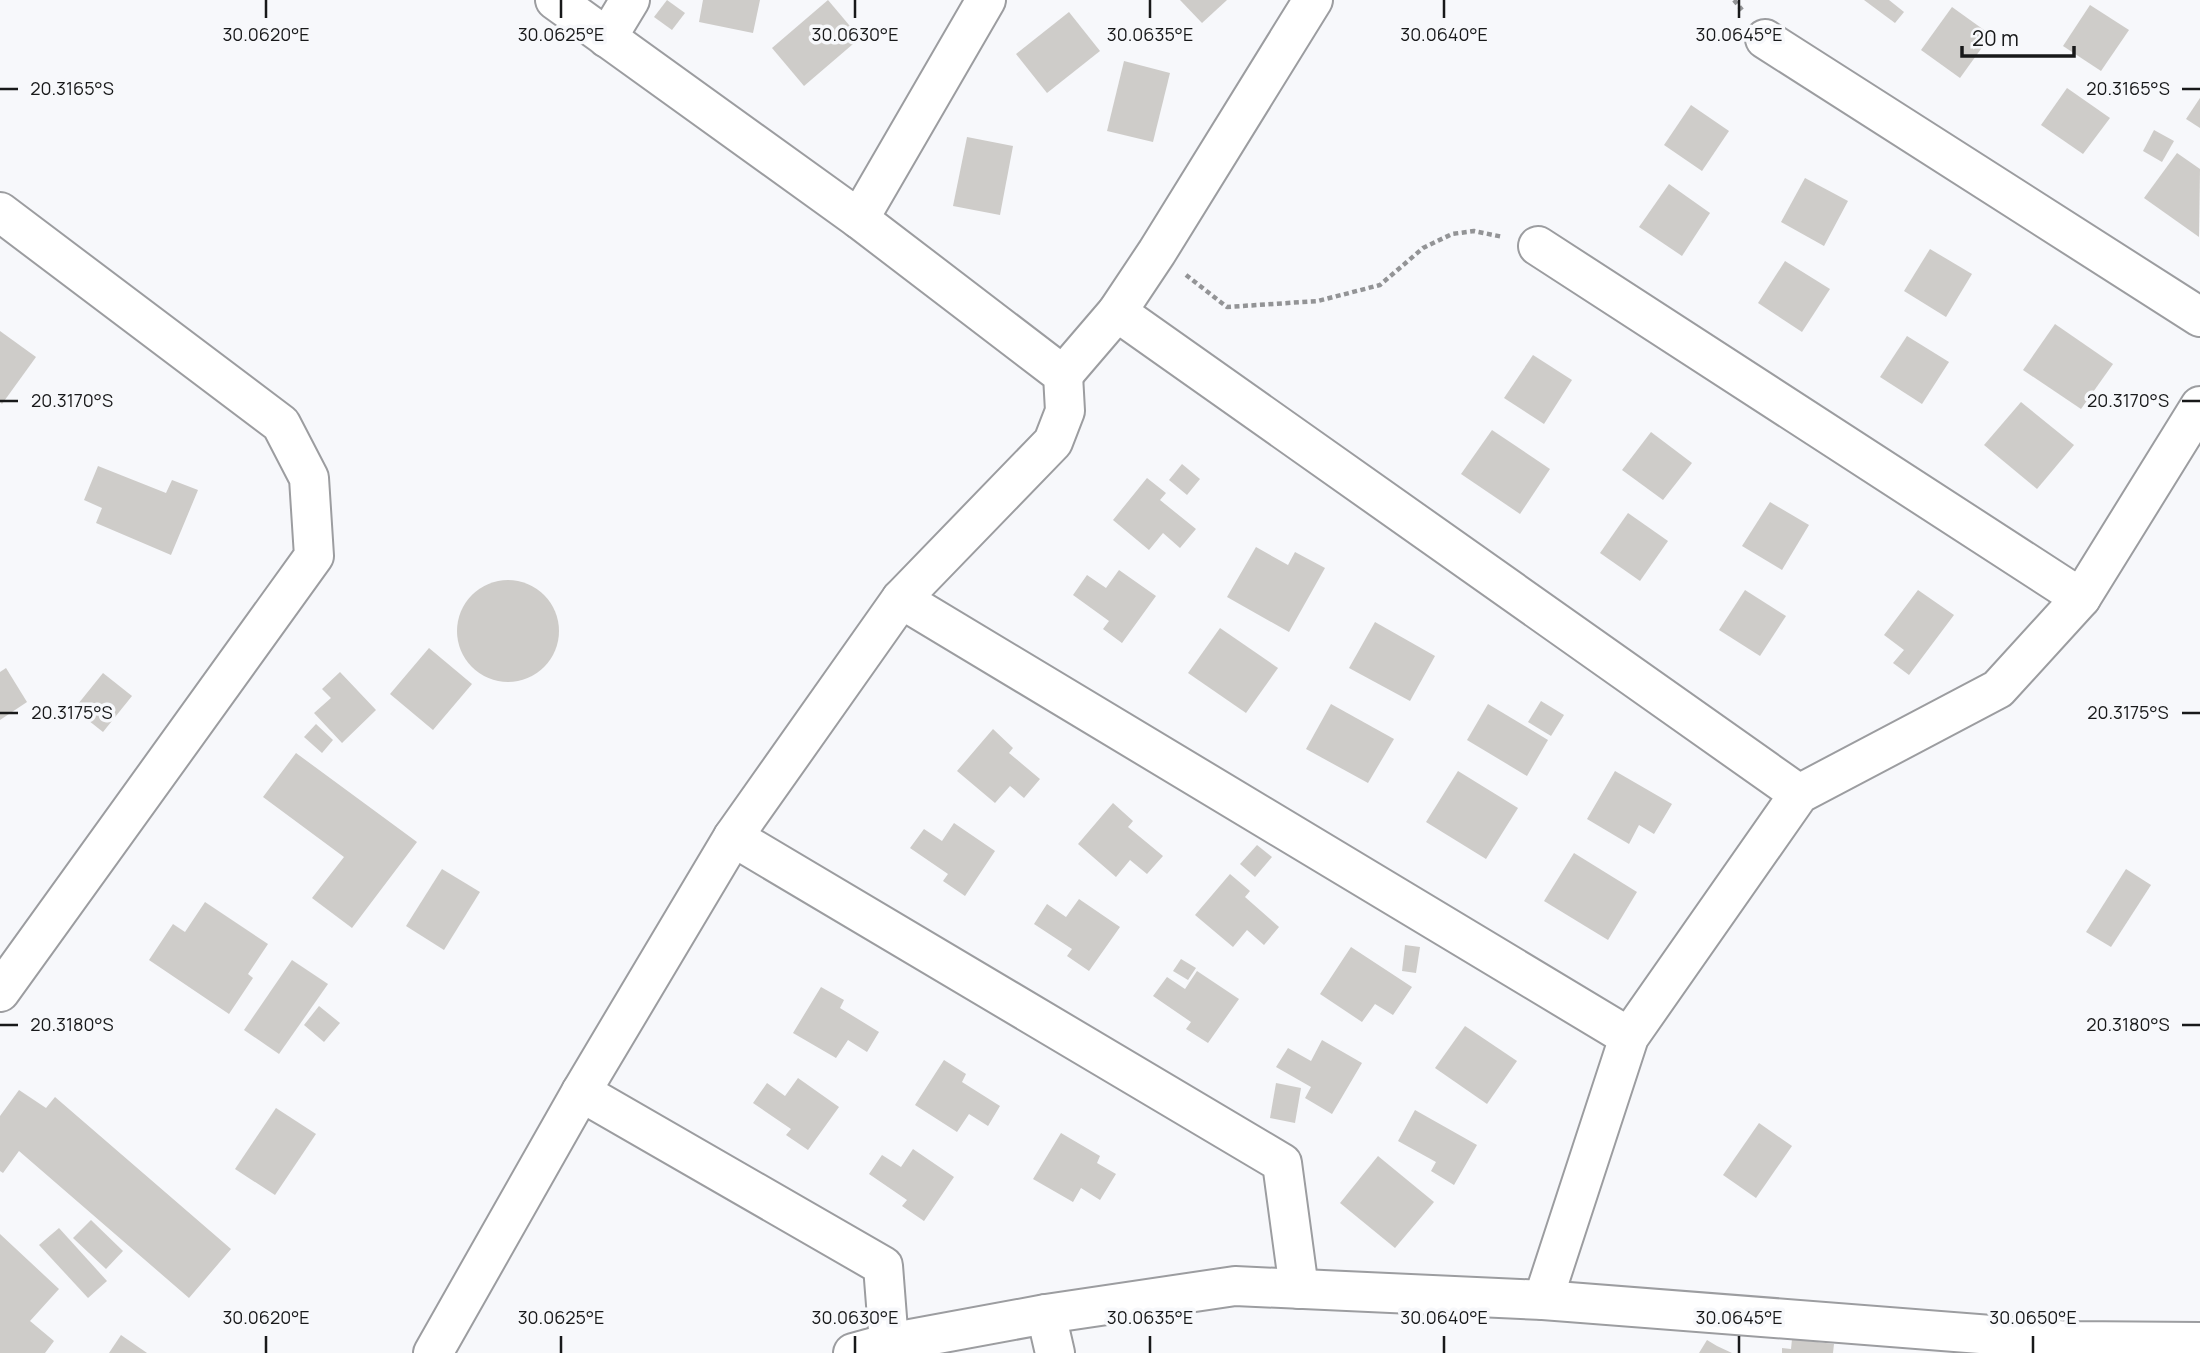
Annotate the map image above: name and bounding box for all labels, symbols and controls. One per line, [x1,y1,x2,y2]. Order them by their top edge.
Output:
scale bar [1962,14,2074,58]
text: 30.0620°E [222,22,310,46]
text: 30.0625°E [518,22,604,46]
text: 30.0630°E [812,22,898,46]
text: 30.0635°E [1107,22,1193,46]
text: 30.0640°E [1400,22,1488,46]
text: 30.0645°E [1695,22,1783,46]
text: 20 m [1972,24,2019,52]
text: 20.3165°S [30,76,114,100]
text: 20.3165°S [2086,76,2170,100]
text: 20.3170°S [31,388,113,412]
text: 20.3170°S [2087,388,2169,412]
text: 20.3175°S [31,700,113,724]
text: 20.3175°S [2087,700,2169,724]
text: 20.3180°S [30,1012,114,1036]
text: 20.3180°S [2086,1012,2170,1036]
text: 30.0620°E [222,1305,310,1329]
text: 30.0625°E [518,1305,604,1329]
text: 30.0630°E [812,1305,898,1329]
text: 30.0635°E [1107,1305,1193,1329]
text: 30.0640°E [1400,1305,1488,1329]
text: 30.0645°E [1695,1305,1783,1329]
text: 30.0650°E [1989,1305,2077,1329]

